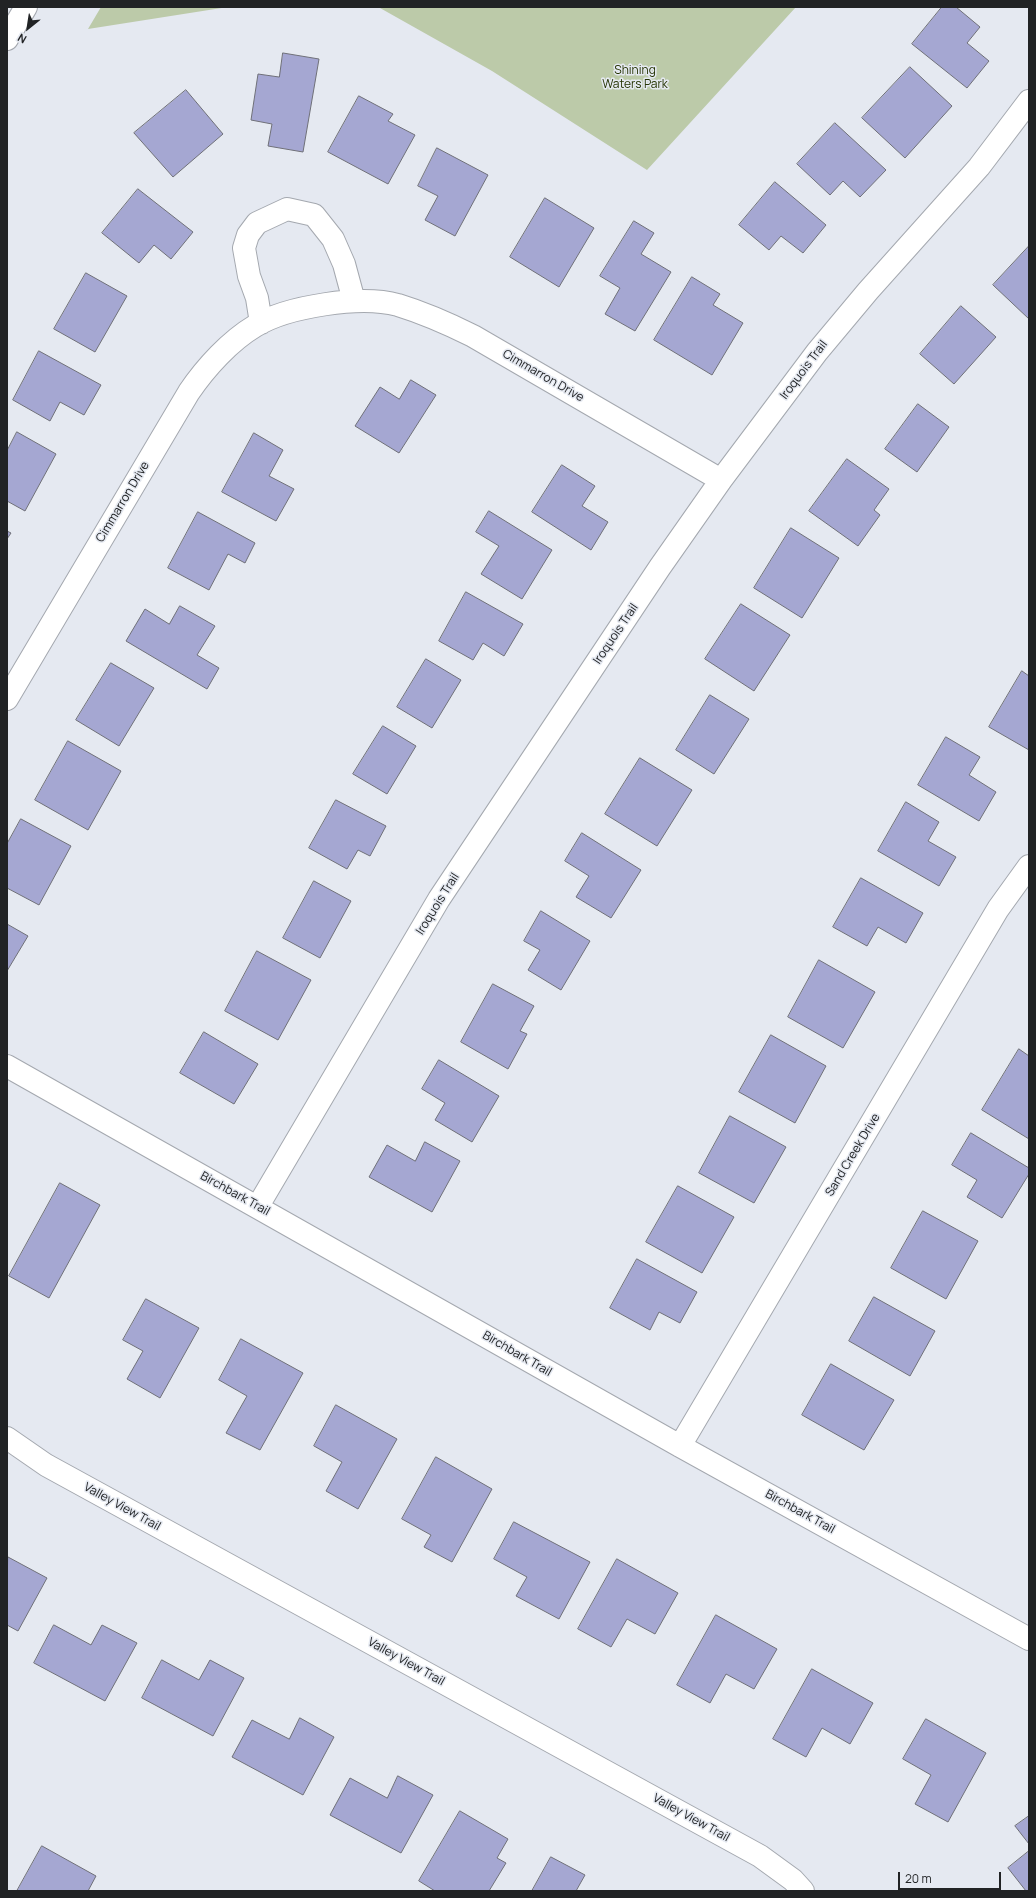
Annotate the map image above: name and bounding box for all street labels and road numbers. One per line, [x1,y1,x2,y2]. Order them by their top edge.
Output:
street label: Iroquois Trail [777,338,831,402]
street label: Cimmarron Drive [500,347,586,405]
street label: Cimmarron Drive [93,459,153,545]
street label: Iroquois Trail [590,601,642,667]
street label: Iroquois Trail [413,871,463,937]
street label: Sand Creek Drive [823,1111,883,1199]
street label: Birchbark Trail [198,1169,272,1219]
street label: Birchbark Trail [480,1328,554,1380]
street label: Valley View Trail [81,1480,163,1534]
street label: Birchbark Trail [763,1487,837,1537]
street label: Valley View Trail [365,1635,447,1689]
street label: Valley View Trail [650,1791,732,1845]

